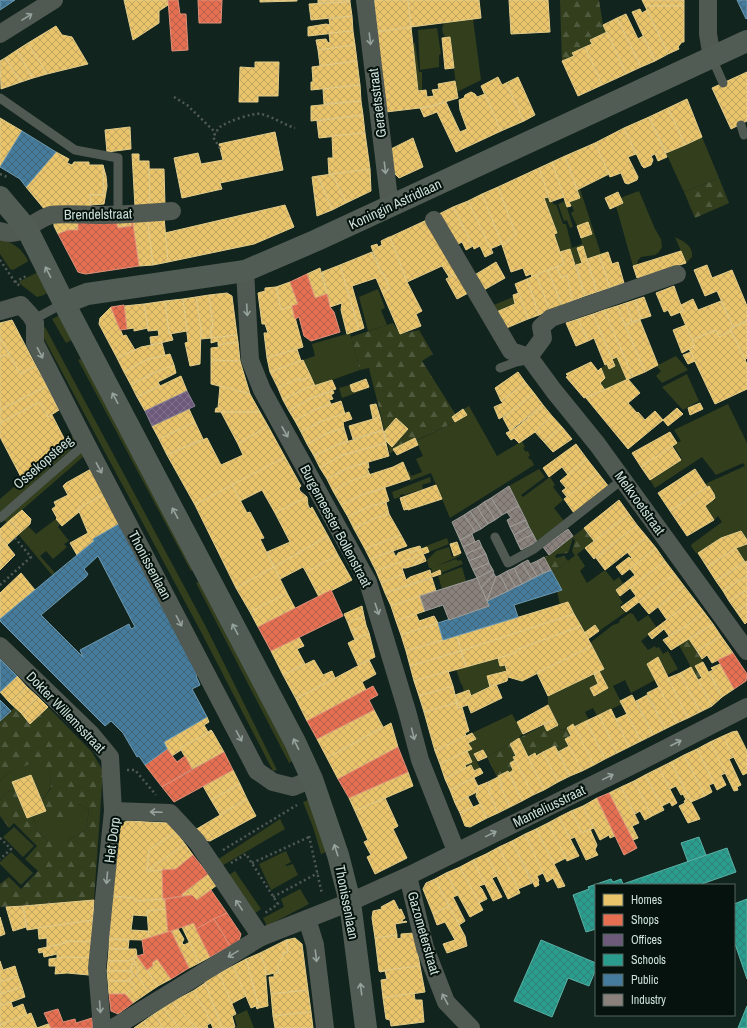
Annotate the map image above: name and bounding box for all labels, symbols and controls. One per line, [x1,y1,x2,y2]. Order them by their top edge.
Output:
one-way arrow [21,13,32,21]
one-way arrow [366,32,373,45]
street label: Geraetsstraat [364,67,390,139]
one-way arrow [381,161,389,174]
street label: Koningin Astridlaan [346,175,444,233]
street label: Brendelstraat [64,204,132,224]
one-way arrow [44,266,52,278]
one-way arrow [244,303,251,316]
one-way arrow [37,346,44,358]
one-way arrow [110,392,118,404]
one-way arrow [281,426,289,438]
street label: Ossekopsteeg [9,431,77,493]
one-way arrow [96,462,103,474]
street label: Burgemeester Bollenstraat [296,462,376,590]
street label: Melkvoetstraat [611,468,669,538]
one-way arrow [171,508,178,520]
street label: Thonissenlaan [124,528,176,602]
one-way arrow [374,602,381,615]
one-way arrow [176,615,183,627]
one-way arrow [231,623,239,635]
street label: Dokter Willemsstraat [23,667,109,757]
one-way arrow [410,727,417,740]
one-way arrow [236,730,243,742]
one-way arrow [291,738,299,750]
one-way arrow [669,739,681,747]
one-way arrow [602,773,614,780]
street label: Manteliusstraat [510,781,588,831]
one-way arrow [150,809,163,816]
street label: Het Dorp [100,816,124,864]
one-way arrow [485,830,497,837]
one-way arrow [332,844,339,857]
street label: Thonissenlaan [331,863,363,941]
one-way arrow [103,871,111,884]
legend [595,884,735,1016]
street label: Gazometerstraat [404,889,444,977]
text: Homes [631,892,662,908]
one-way arrow [235,899,243,911]
text: Shops [631,912,659,928]
text: Offices [631,932,662,948]
one-way arrow [313,949,320,962]
one-way arrow [227,951,239,959]
text: Schools [631,952,666,968]
text: Public [631,972,658,988]
one-way arrow [358,983,365,996]
text: Industry [631,992,666,1008]
one-way arrow [441,993,449,1005]
one-way arrow [97,1000,104,1013]

